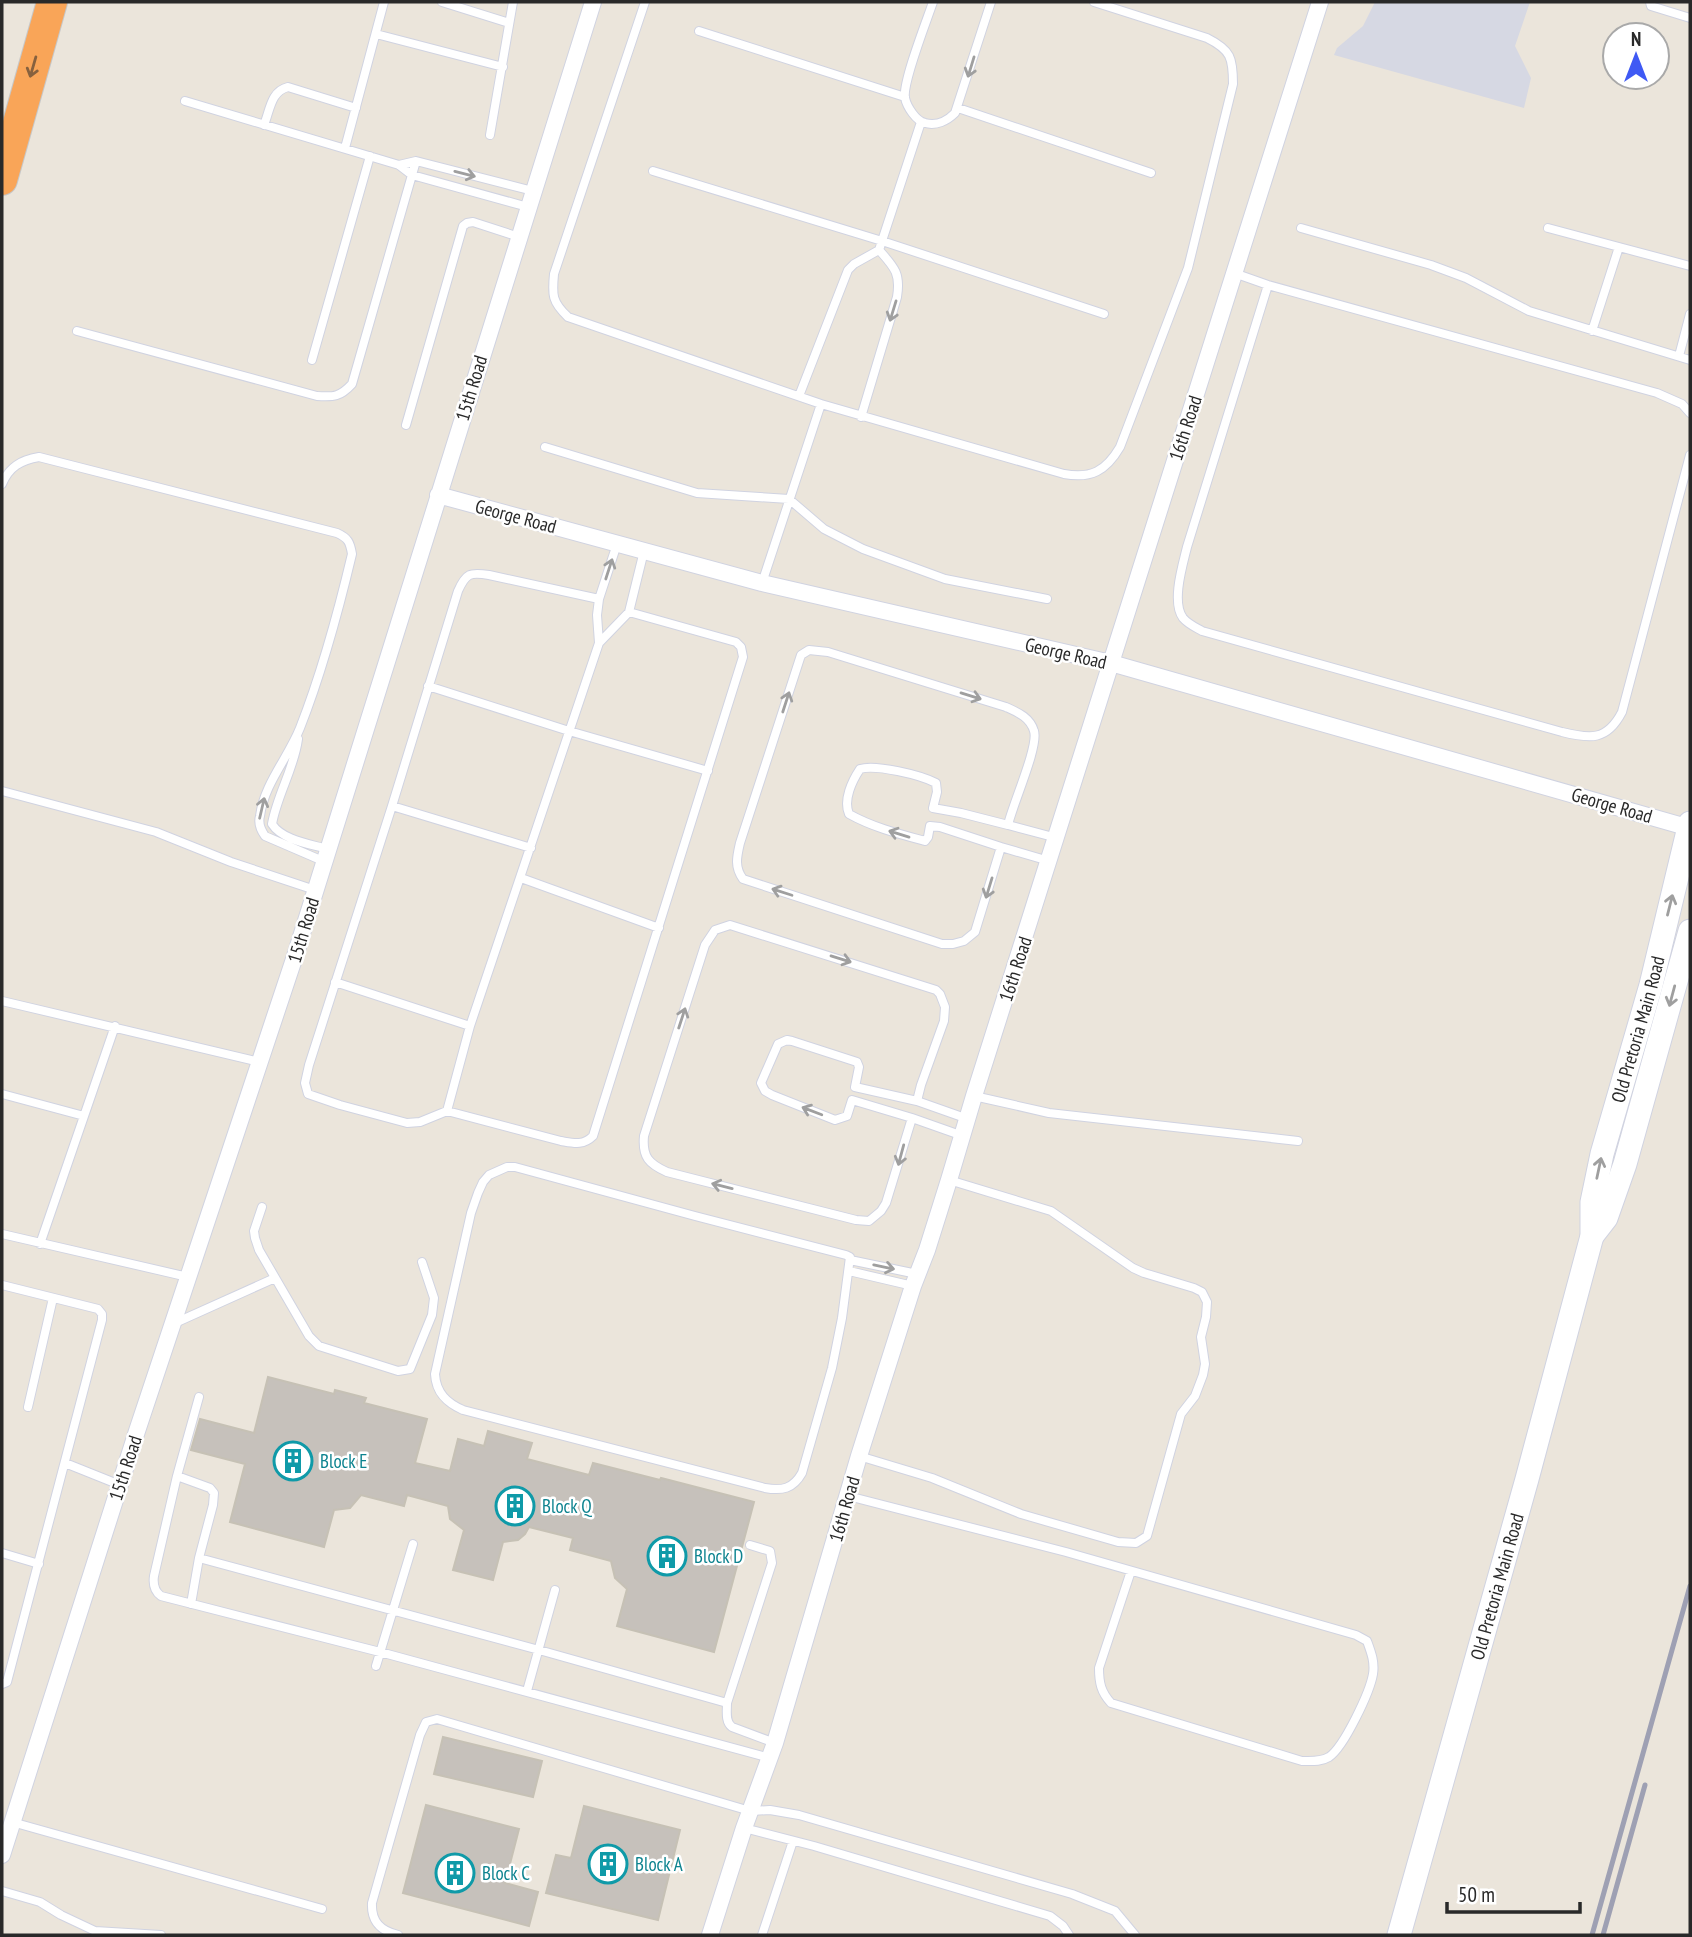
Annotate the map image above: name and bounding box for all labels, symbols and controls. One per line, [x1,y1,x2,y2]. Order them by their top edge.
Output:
north arrow [1601,21,1671,91]
text: N [1631,27,1641,51]
one-way arrow [963,55,976,77]
one-way arrow [26,56,39,78]
one-way arrow [453,168,476,181]
one-way arrow [886,300,899,322]
street label: 15th Road [450,352,492,424]
street label: 16th Road [1163,392,1207,464]
street label: George Road [473,494,559,538]
one-way arrow [603,559,616,581]
street label: George Road [1023,632,1109,674]
one-way arrow [959,691,981,704]
one-way arrow [781,692,793,714]
street label: George Road [1569,782,1655,828]
one-way arrow [256,797,269,820]
one-way arrow [888,827,910,840]
one-way arrow [981,876,994,898]
one-way arrow [771,885,793,898]
street label: 15th Road [282,894,324,966]
one-way arrow [1664,894,1677,917]
street label: 16th Road [993,933,1037,1005]
one-way arrow [830,954,852,967]
street label: Old Pretoria Main Road [1606,954,1670,1105]
one-way arrow [1665,985,1678,1007]
one-way arrow [676,1008,689,1030]
one-way arrow [802,1103,824,1116]
one-way arrow [894,1143,907,1166]
one-way arrow [1593,1157,1607,1180]
one-way arrow [711,1179,733,1192]
one-way arrow [872,1260,895,1274]
street label: 15th Road [103,1432,147,1504]
building icon: Block E [272,1440,314,1482]
place label: Block E [320,1449,367,1473]
street label: 16th Road [823,1473,865,1545]
building icon: Block Q [494,1485,536,1527]
place label: Block Q [542,1494,592,1518]
street label: Old Pretoria Main Road [1465,1510,1529,1663]
building icon: Block D [646,1535,688,1577]
place label: Block D [694,1544,743,1568]
building icon: Block A [587,1843,629,1885]
building icon: Block C [434,1852,476,1894]
place label: Block A [635,1852,683,1876]
place label: Block C [482,1861,530,1885]
scale bar [1447,1870,1580,1914]
text: 50 m [1458,1881,1495,1908]

